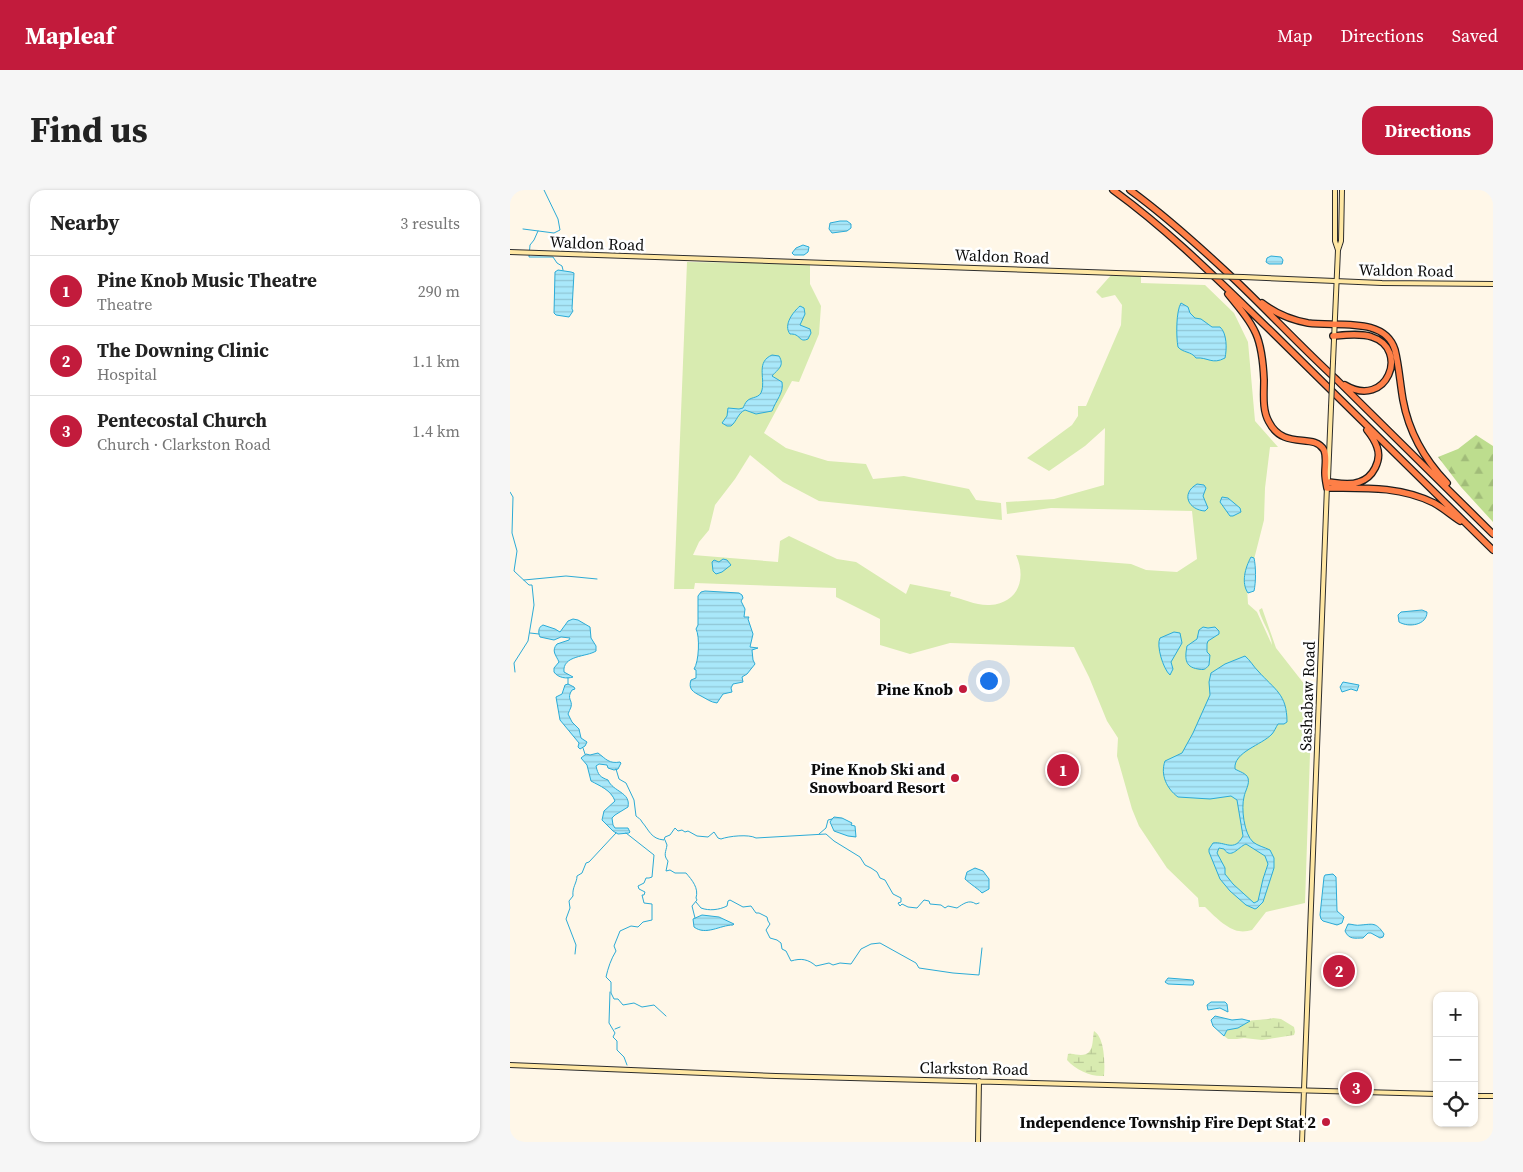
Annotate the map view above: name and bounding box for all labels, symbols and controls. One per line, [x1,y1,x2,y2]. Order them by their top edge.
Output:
text: Mapleaf [25,19,115,52]
text: Map [1277,23,1313,48]
text: Directions [1341,23,1424,48]
text: Saved [1452,23,1498,48]
text: Find us [30,106,148,154]
button: Directions [1362,106,1493,155]
text: Nearby [50,208,120,237]
text: 3 results [400,212,460,234]
street label: Waldon Road [549,230,645,256]
street label: Waldon Road [954,243,1050,269]
street label: Waldon Road [1358,258,1454,282]
text: Pine Knob Music Theatre [97,267,317,293]
text: 1 [62,280,70,302]
text: 290 m [418,280,460,302]
text: Theatre [97,293,152,315]
text: The Downing Clinic [97,337,269,363]
text: 2 [62,350,70,372]
text: 1.1 km [412,350,460,372]
text: Hospital [97,363,157,385]
text: Pentecostal Church [97,407,267,433]
text: 3 [62,420,70,442]
text: 1.4 km [412,420,460,442]
text: Church · Clarkston Road [97,433,271,455]
street label: Sashabaw Road [1294,641,1320,751]
your location [976,668,1002,694]
place label: Pine Knob [877,678,953,700]
marker: Pine Knob [957,683,969,695]
pin: 1 [1047,751,1079,789]
place label: Pine Knob Ski and Snowboard Resort [809,758,945,798]
marker: Pine Knob Ski and Snowboard Resort [949,772,961,784]
pin: 2 [1323,952,1355,990]
map controls [1433,992,1478,1127]
button: + [1433,992,1478,1037]
button: − [1433,1037,1478,1082]
street label: Clarkston Road [920,1056,1028,1080]
pin: 3 [1340,1069,1372,1107]
button: locate [1433,1082,1478,1127]
place label: Independence Township Fire Dept Stat 2 [1020,1111,1316,1133]
marker: Independence Township Fire Dept Stat 2 [1320,1116,1332,1128]

